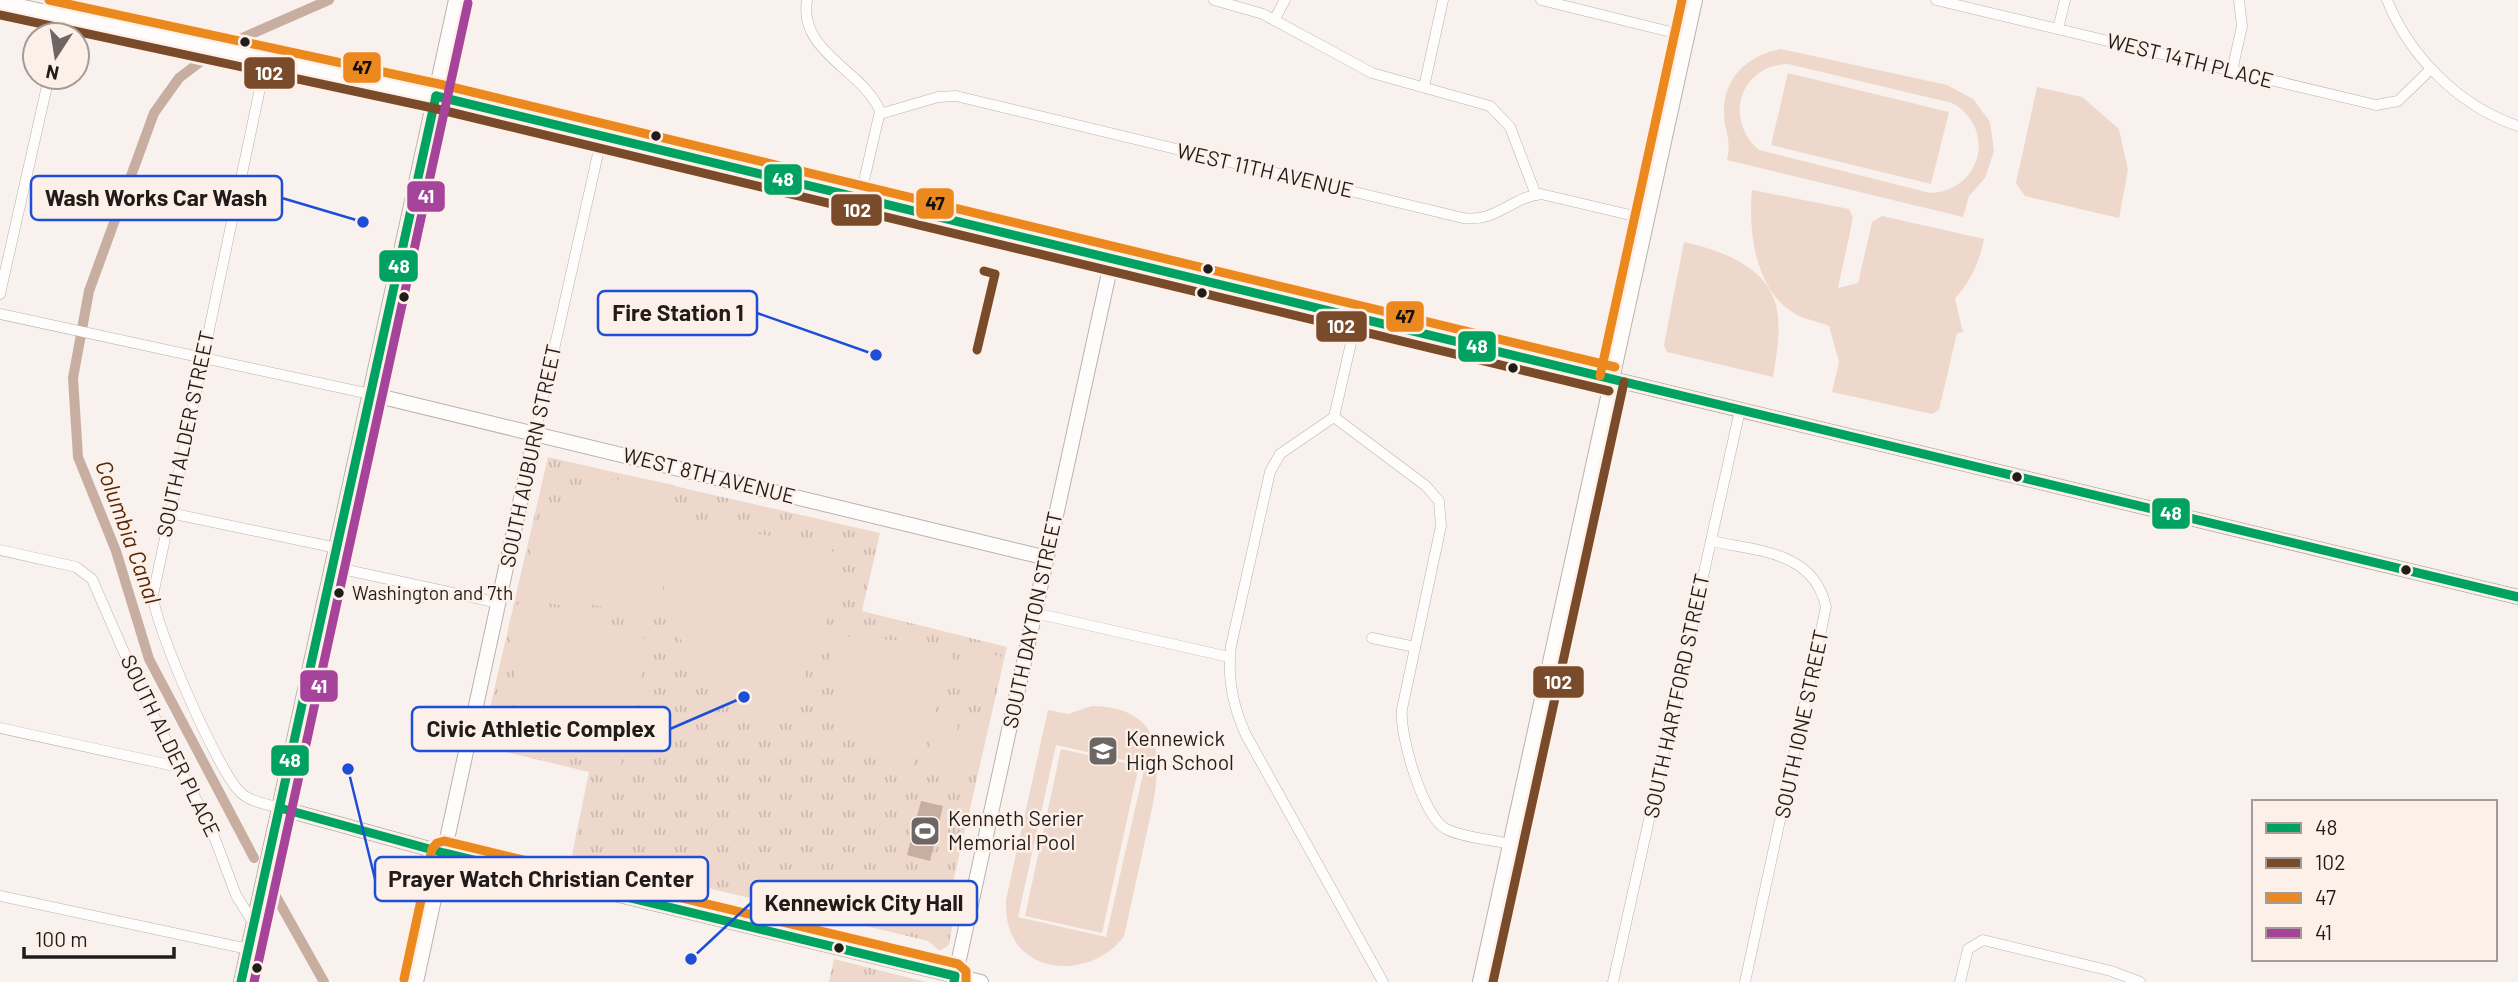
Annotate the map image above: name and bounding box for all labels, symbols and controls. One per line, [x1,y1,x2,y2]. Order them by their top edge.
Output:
north arrow [21,21,91,91]
street label: WEST 14TH PLACE [2104,27,2276,92]
unlabelled marker [238,35,252,49]
line badge: 47 [342,51,382,84]
text: 47 [352,55,372,78]
line badge: 102 [243,56,296,90]
text: N [44,61,61,86]
text: 102 [255,61,283,84]
unlabelled marker [649,129,663,143]
street label: WEST 11TH AVENUE [1175,137,1356,202]
line badge: 48 [763,163,803,196]
text: 48 [772,167,794,190]
callout: Wash Works Car Wash [31,176,282,220]
line badge: 41 [406,180,446,213]
text: Wash Works Car Wash [45,183,267,211]
text: 41 [418,184,434,207]
line badge: 47 [915,187,955,220]
text: 47 [925,191,945,214]
line badge: 102 [830,193,883,227]
text: 102 [843,198,871,221]
line badge: 48 [378,249,419,283]
text: 48 [388,254,410,277]
unlabelled marker [1201,262,1215,276]
unlabelled marker [1195,286,1209,300]
unlabelled marker [397,290,411,304]
callout: Fire Station 1 [598,291,757,335]
text: Fire Station 1 [612,298,744,326]
line badge: 47 [1385,300,1425,333]
text: 47 [1395,304,1415,327]
line badge: 102 [1315,310,1368,343]
text: 102 [1327,314,1355,337]
street label: SOUTH ALDER STREET [150,328,219,539]
line badge: 48 [1457,330,1497,363]
text: 48 [1466,334,1488,357]
street label: SOUTH AUBURN STREET [494,342,565,569]
unlabelled marker [1506,361,1520,375]
street label: WEST 8TH AVENUE [621,441,798,508]
water label: Columbia Canal [90,456,168,607]
unlabelled marker [2010,470,2024,484]
line badge: 48 [2151,497,2191,530]
text: 48 [2160,501,2182,524]
street label: SOUTH DAYTON STREET [996,509,1067,730]
unlabelled marker [2399,563,2413,577]
street label: SOUTH HARTFORD STREET [1637,571,1714,820]
place label: Washington and 7th [352,581,513,604]
marker: Washington and 7th [332,586,346,600]
street label: SOUTH IONE STREET [1768,627,1833,820]
street label: SOUTH ALDER PLACE [116,650,226,840]
line badge: 102 [1532,665,1585,699]
line badge: 41 [299,669,339,703]
text: 102 [1544,670,1572,693]
text: 41 [311,674,327,697]
callout: Civic Athletic Complex [412,707,670,751]
text: Civic Athletic Complex [426,714,656,742]
place label: Kennewick High School [1126,725,1234,774]
school or university icon: Kennewick High School [1086,734,1120,768]
line badge: 48 [270,744,310,777]
text: 48 [279,748,301,771]
legend [2252,800,2497,961]
place label: Kenneth Serier Memorial Pool [948,805,1084,854]
sports icon: Kenneth Serier Memorial Pool [908,814,942,848]
text: 48 [2315,814,2338,839]
text: 102 [2315,849,2345,874]
callout: Prayer Watch Christian Center [375,857,708,901]
text: Prayer Watch Christian Center [388,864,694,892]
callout: Kennewick City Hall [751,881,977,925]
text: 47 [2315,884,2336,909]
text: Kennewick City Hall [765,888,963,916]
scale bar [24,916,175,960]
text: 41 [2315,919,2332,944]
text: 100 m [35,926,88,951]
unlabelled marker [832,941,846,955]
unlabelled marker [250,961,264,975]

